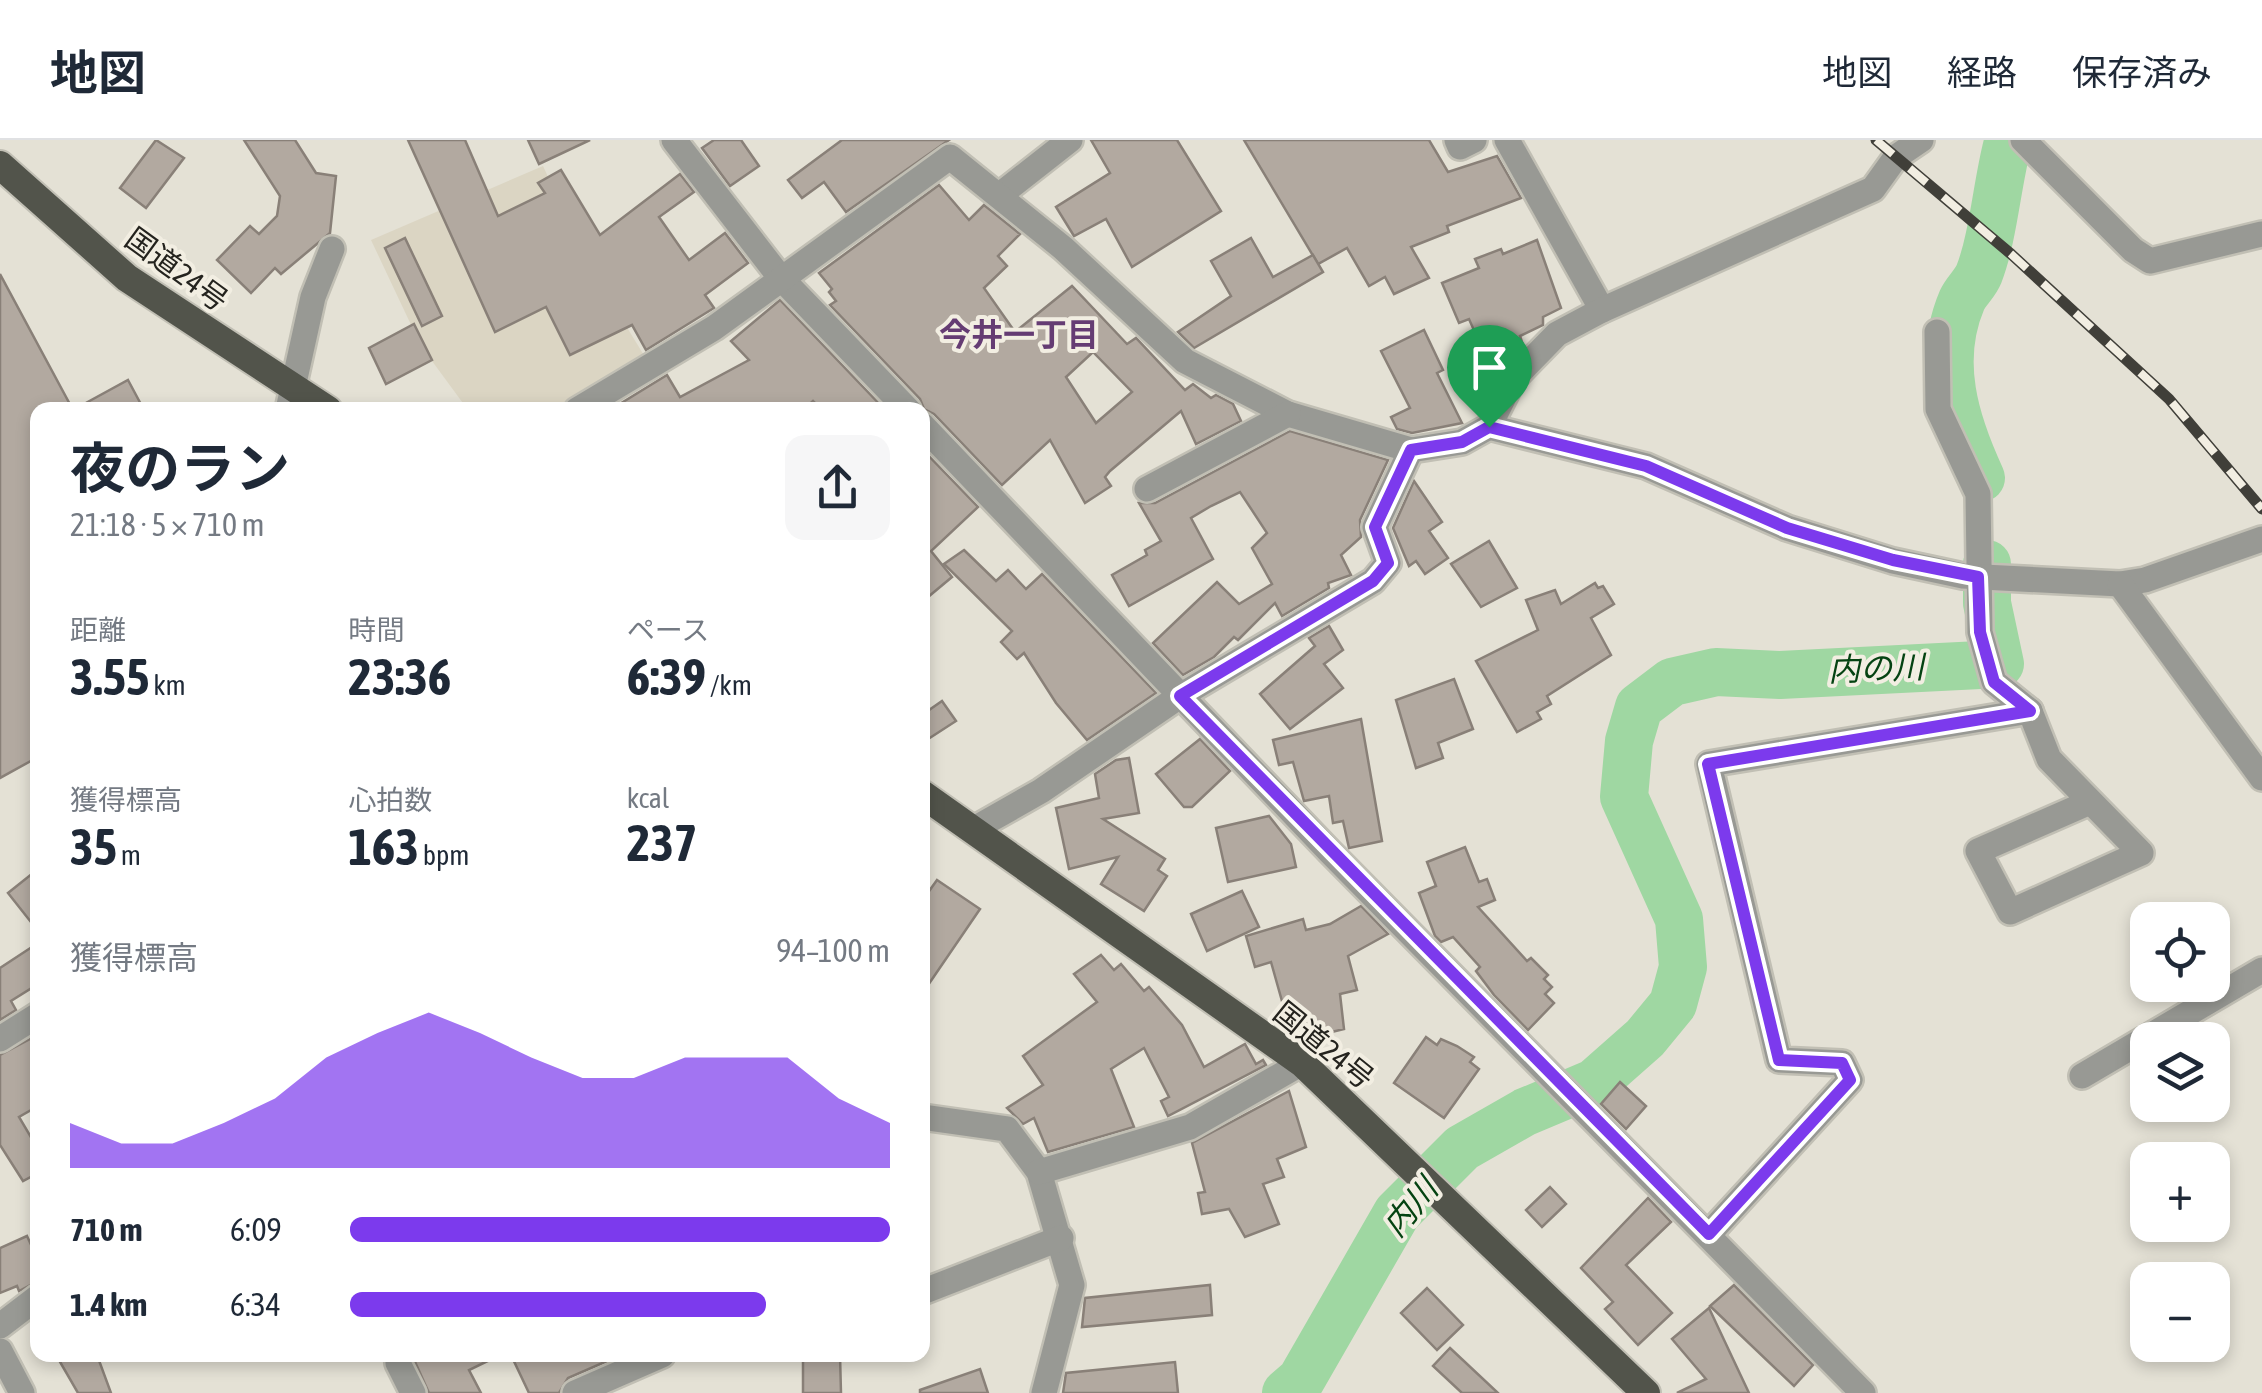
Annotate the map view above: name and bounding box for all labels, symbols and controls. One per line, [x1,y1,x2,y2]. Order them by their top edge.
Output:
text: 地図 [50,45,146,100]
text: 地図 [1822,52,1892,92]
text: 経路 [1947,52,2017,92]
text: 保存済み [2072,52,2212,92]
street label: 国道24号 [119,221,235,317]
district label: 今井一丁目 [939,316,1099,353]
pin [1447,325,1532,428]
icon: arrive [1462,340,1517,395]
button: share [785,435,890,540]
text: 夜のラン [70,437,290,500]
text: 21:18 · 5 × 710 m [70,506,264,543]
text: 距離 [70,614,126,646]
text: 時間 [348,614,404,646]
text: ペース [627,614,709,646]
text: 3.55 [70,648,149,706]
text: 23:36 [348,648,451,706]
text: 6:39 [627,648,706,706]
water label: 内の川 [1827,648,1928,688]
text: km [149,669,186,701]
text: /km [706,669,752,701]
text: kcal [627,782,669,814]
text: 獲得標高 [70,784,182,816]
text: 心拍数 [348,784,432,816]
text: 237 [627,814,697,872]
text: 35 [70,818,117,876]
text: 163 [348,818,419,876]
text: m [117,839,141,871]
text: bpm [419,839,469,871]
map controls [2130,902,2230,1362]
button: locate [2130,902,2230,1002]
text: 94–100 m [776,932,890,969]
text: 獲得標高 [70,939,198,976]
street label: 国道24号 [1267,995,1381,1095]
button: layers [2130,1022,2230,1122]
button: + [2130,1142,2230,1242]
water label: 内川 [1375,1168,1447,1243]
text: 710 m [70,1211,143,1248]
text: 6:09 [230,1211,281,1248]
button: − [2130,1262,2230,1362]
text: 1.4 km [70,1286,147,1323]
text: 6:34 [230,1286,281,1323]

